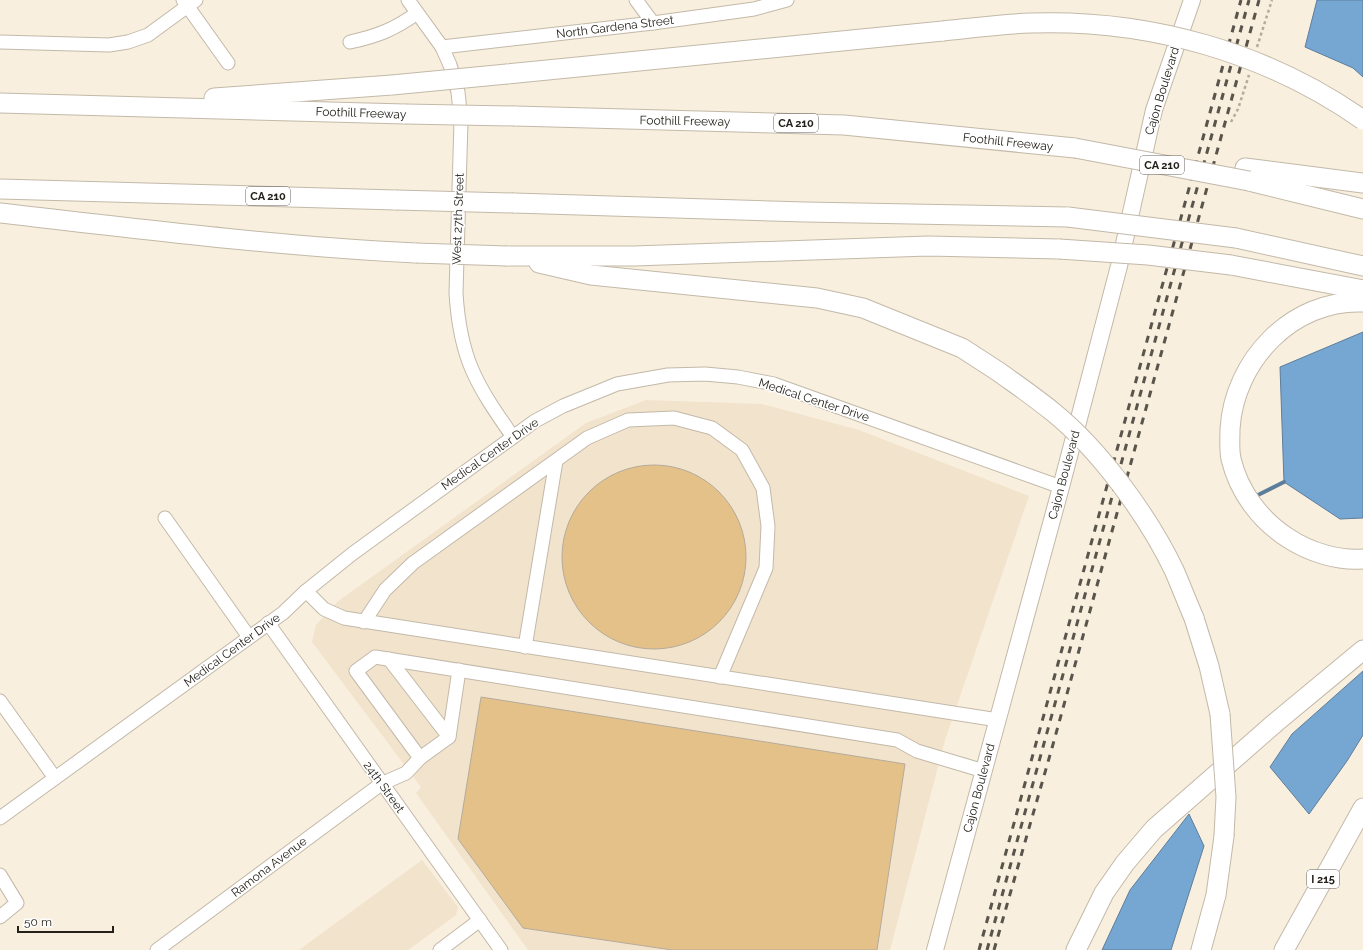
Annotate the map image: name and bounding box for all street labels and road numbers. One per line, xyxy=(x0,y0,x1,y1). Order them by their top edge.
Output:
street label: North Gardena Street xyxy=(556,13,674,41)
street label: Cajon Boulevard xyxy=(1142,45,1182,137)
street label: Foothill Freeway xyxy=(315,104,407,122)
street label: Foothill Freeway xyxy=(640,113,731,129)
road number: CA 210 xyxy=(774,114,818,132)
street label: Foothill Freeway xyxy=(962,130,1054,154)
road number: CA 210 xyxy=(1140,156,1184,174)
street label: West 27th Street xyxy=(449,173,467,265)
road number: CA 210 xyxy=(246,187,290,205)
street label: Medical Center Drive xyxy=(757,376,871,424)
street label: Medical Center Drive xyxy=(439,415,541,493)
street label: Cajon Boulevard xyxy=(1045,429,1083,521)
street label: Medical Center Drive xyxy=(181,610,283,690)
street label: Cajon Boulevard xyxy=(960,742,998,834)
street label: 24th Street xyxy=(361,759,407,815)
street label: Ramona Avenue xyxy=(229,834,309,900)
road number: I 215 xyxy=(1307,870,1339,888)

